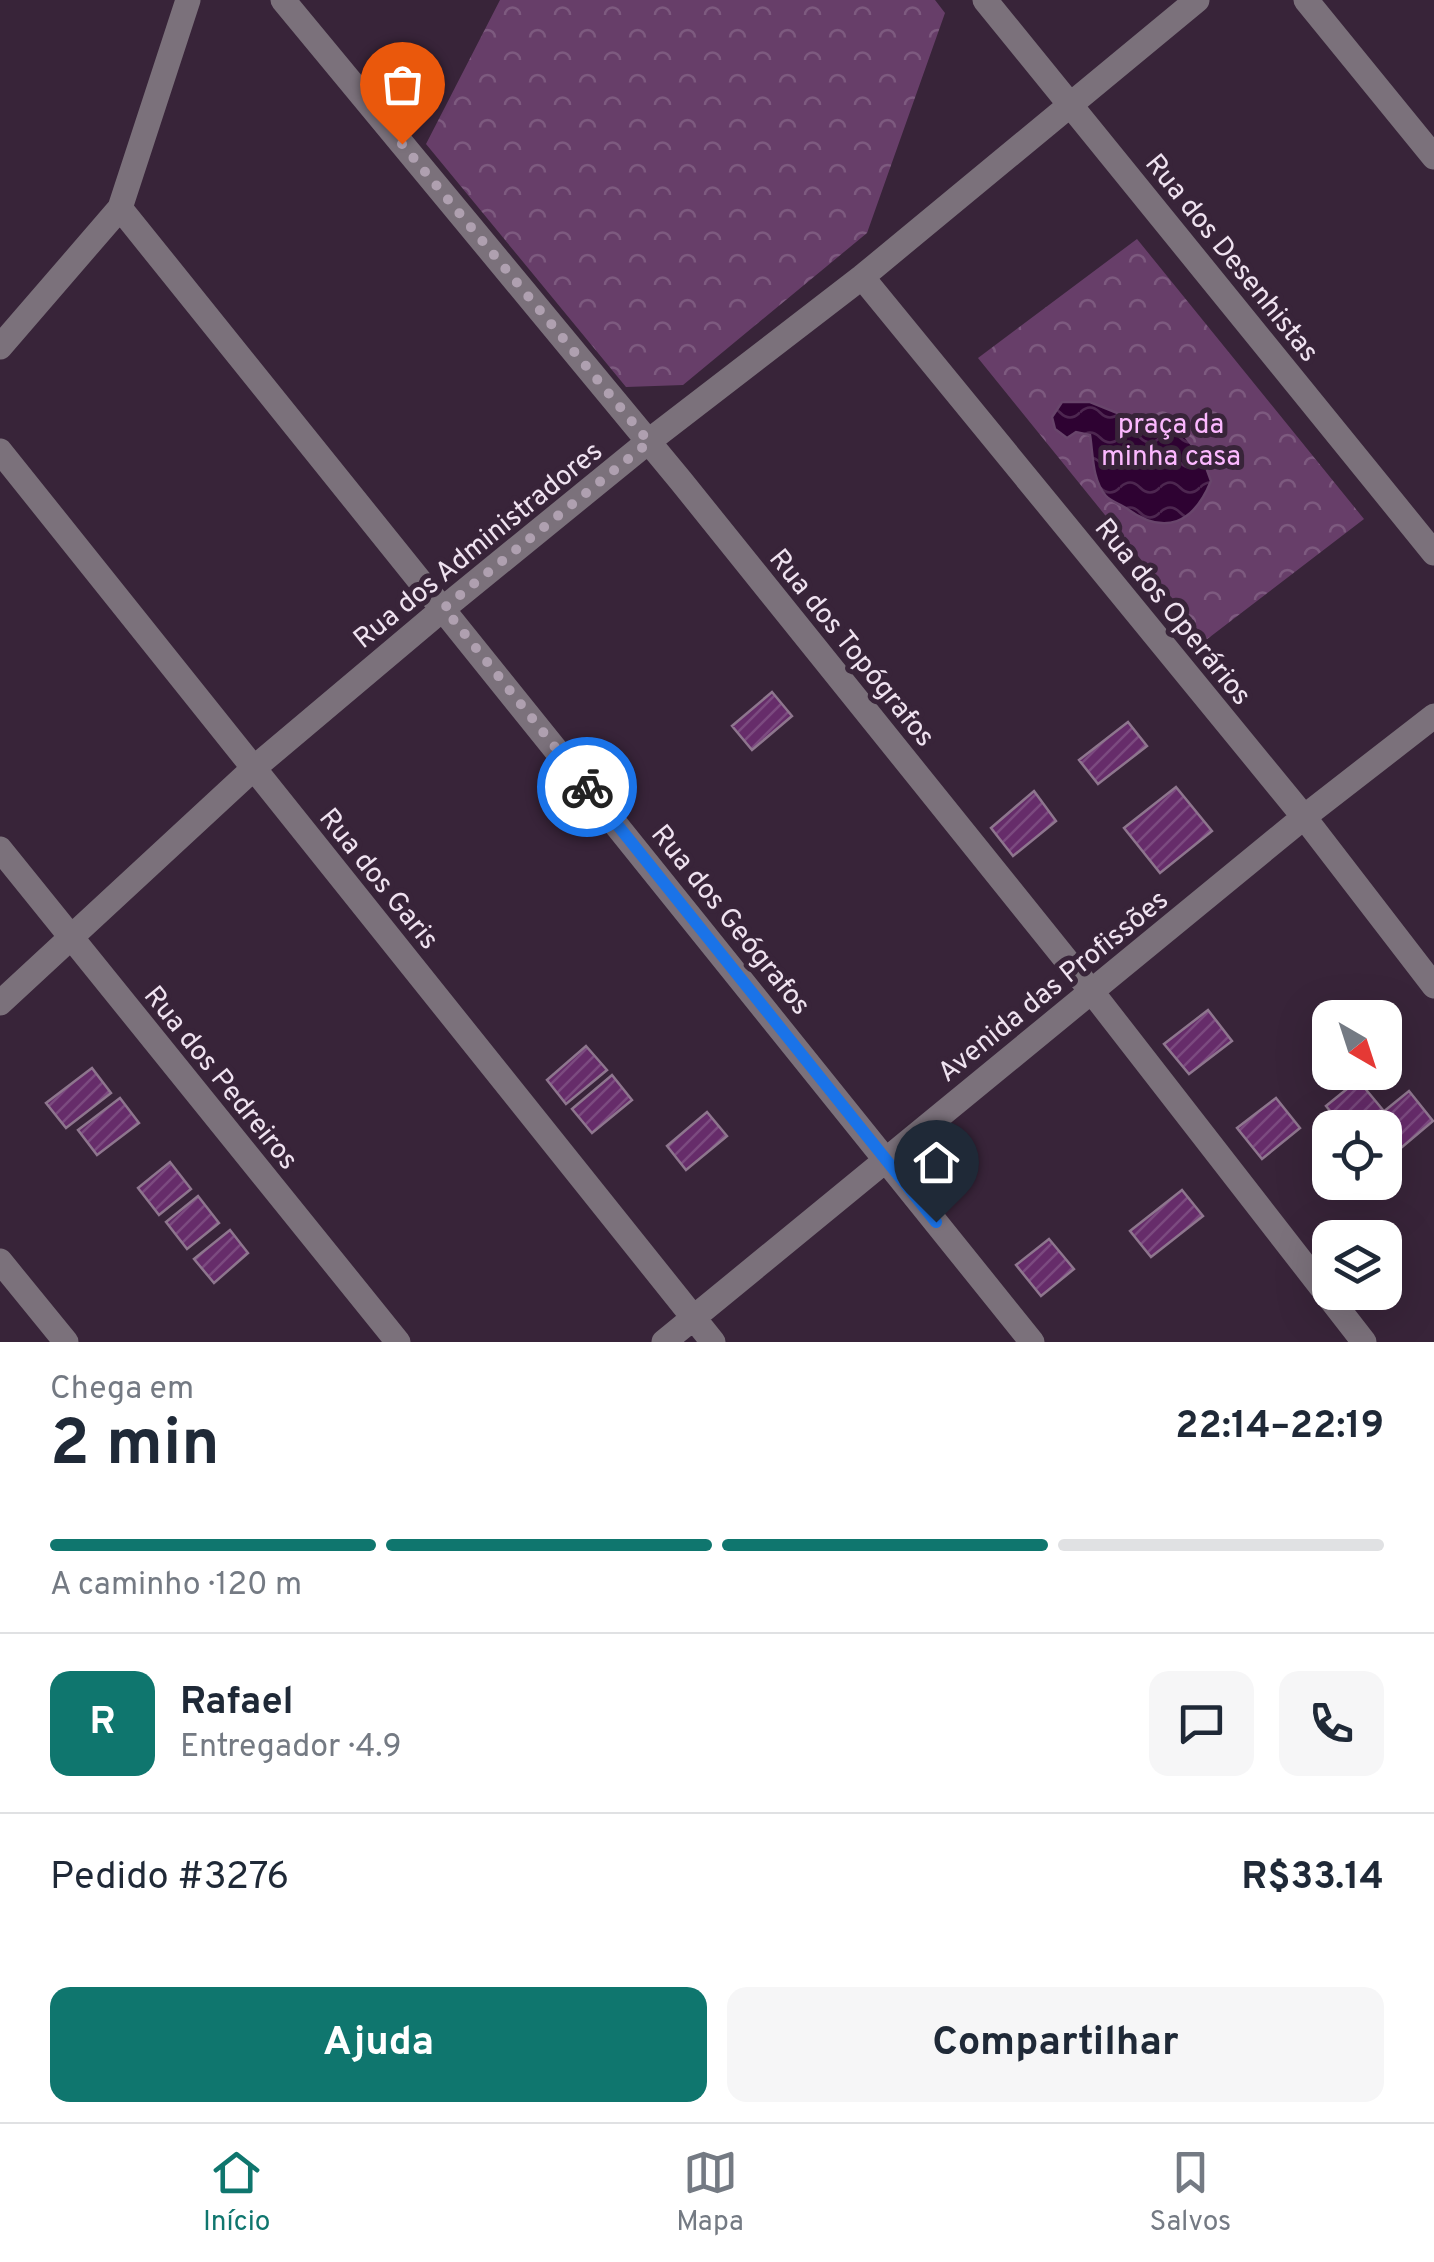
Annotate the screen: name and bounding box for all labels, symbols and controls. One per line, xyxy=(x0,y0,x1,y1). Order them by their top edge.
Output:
pin xyxy=(360,42,445,145)
icon: bag xyxy=(375,57,430,112)
street label: Rua dos Desenhistas xyxy=(1136,147,1326,370)
park label: praça da minha casa xyxy=(1101,408,1241,476)
street label: Rua dos Administradores xyxy=(347,435,611,658)
street label: Rua dos Operários xyxy=(1085,512,1258,714)
street label: Rua dos Topógrafos xyxy=(760,543,942,755)
courier xyxy=(537,737,637,837)
icon: bike xyxy=(560,760,615,815)
street label: Rua dos Garis xyxy=(310,802,446,958)
street label: Rua dos Geógrafos xyxy=(642,818,818,1023)
street label: Avenida das Profissões xyxy=(931,883,1177,1092)
street label: Rua dos Pedreiros xyxy=(134,980,305,1178)
north arrow xyxy=(1312,1000,1402,1090)
map controls xyxy=(1312,1000,1402,1310)
button: locate xyxy=(1312,1110,1402,1200)
pin xyxy=(894,1120,979,1223)
icon: home xyxy=(909,1135,964,1190)
button: layers xyxy=(1312,1220,1402,1310)
text: Chega em xyxy=(50,1370,194,1410)
text: 22:14–22:19 xyxy=(1175,1403,1384,1452)
text: 2 min xyxy=(50,1406,220,1488)
text: A caminho · 120 m xyxy=(50,1566,302,1606)
button: chat xyxy=(1149,1671,1254,1776)
button: phone xyxy=(1279,1671,1384,1776)
text: Rafael xyxy=(180,1679,294,1728)
text: R xyxy=(89,1699,116,1748)
text: Entregador · 4.9 xyxy=(180,1728,402,1768)
text: Pedido #3276 xyxy=(50,1854,289,1903)
text: R$33.14 xyxy=(1241,1854,1384,1903)
button: Ajuda xyxy=(50,1987,707,2102)
button: Compartilhar xyxy=(727,1987,1384,2102)
tab: Início xyxy=(203,2145,270,2241)
tab: Mapa xyxy=(676,2145,744,2241)
tab: Salvos xyxy=(1150,2145,1231,2241)

